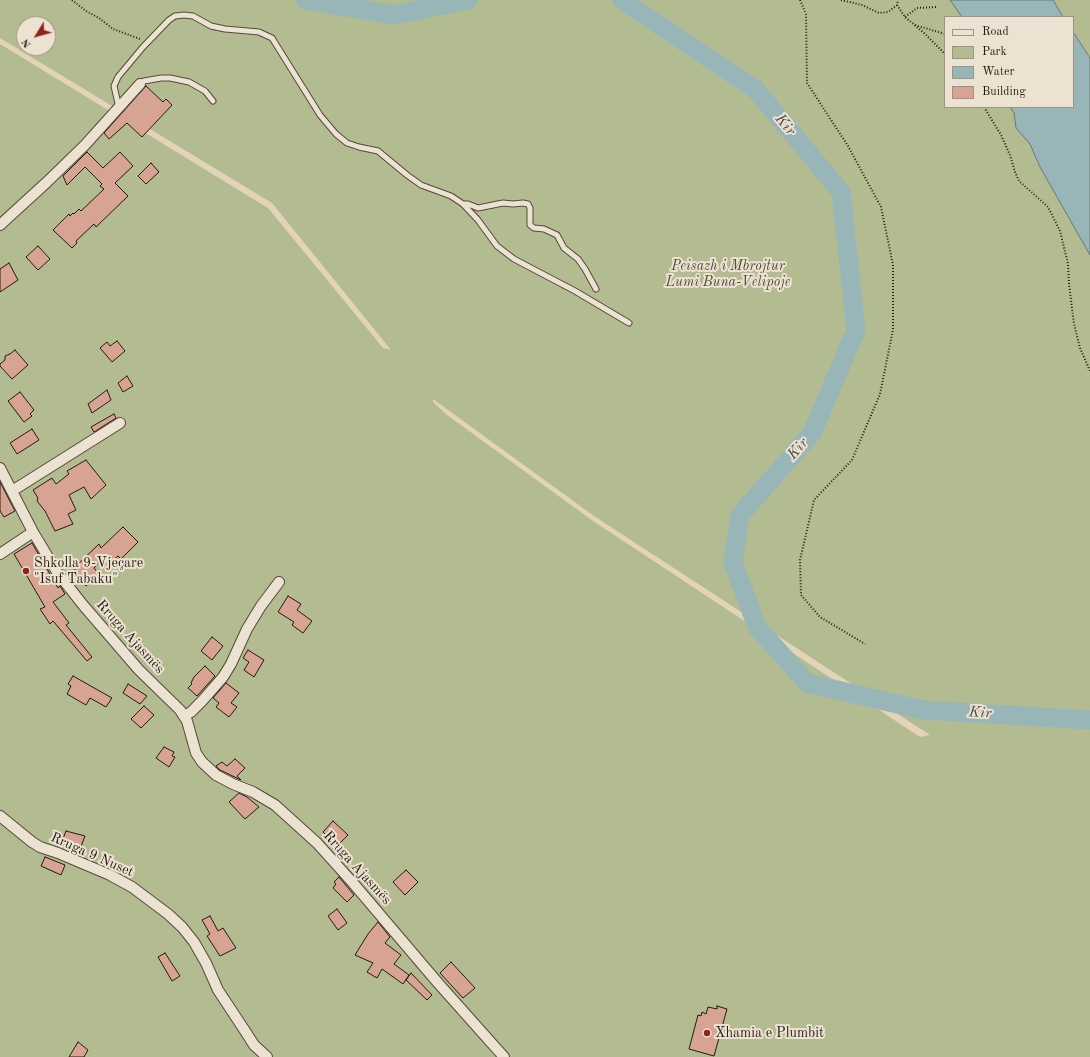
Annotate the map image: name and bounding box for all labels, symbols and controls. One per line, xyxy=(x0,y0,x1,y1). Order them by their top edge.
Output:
north arrow xyxy=(16,16,56,56)
legend xyxy=(944,16,1074,108)
text: Road xyxy=(982,26,1009,38)
text: N xyxy=(20,36,34,50)
text: Park xyxy=(982,46,1007,58)
text: Water xyxy=(982,66,1014,78)
text: Building xyxy=(982,86,1026,98)
water label: Kir xyxy=(771,110,799,140)
park label: Peisazh i Mbrojtur Lumi Buna-Velipoje xyxy=(665,258,791,290)
water label: Kir xyxy=(784,434,812,464)
place label: Shkolla 9-Vjeçare "Isuf Tabaku" xyxy=(34,555,143,588)
marker: Shkolla 9-Vjeçare "Isuf Tabaku" xyxy=(21,566,31,576)
street label: Rruga Ajasmës xyxy=(92,597,168,677)
water label: Kir xyxy=(968,703,992,723)
street label: Rruga Ajasmës xyxy=(319,828,395,908)
street label: Rruga 9 Nuset xyxy=(48,829,136,881)
place label: Xhamia e Plumbit xyxy=(715,1025,824,1041)
marker: Xhamia e Plumbit xyxy=(702,1028,712,1038)

